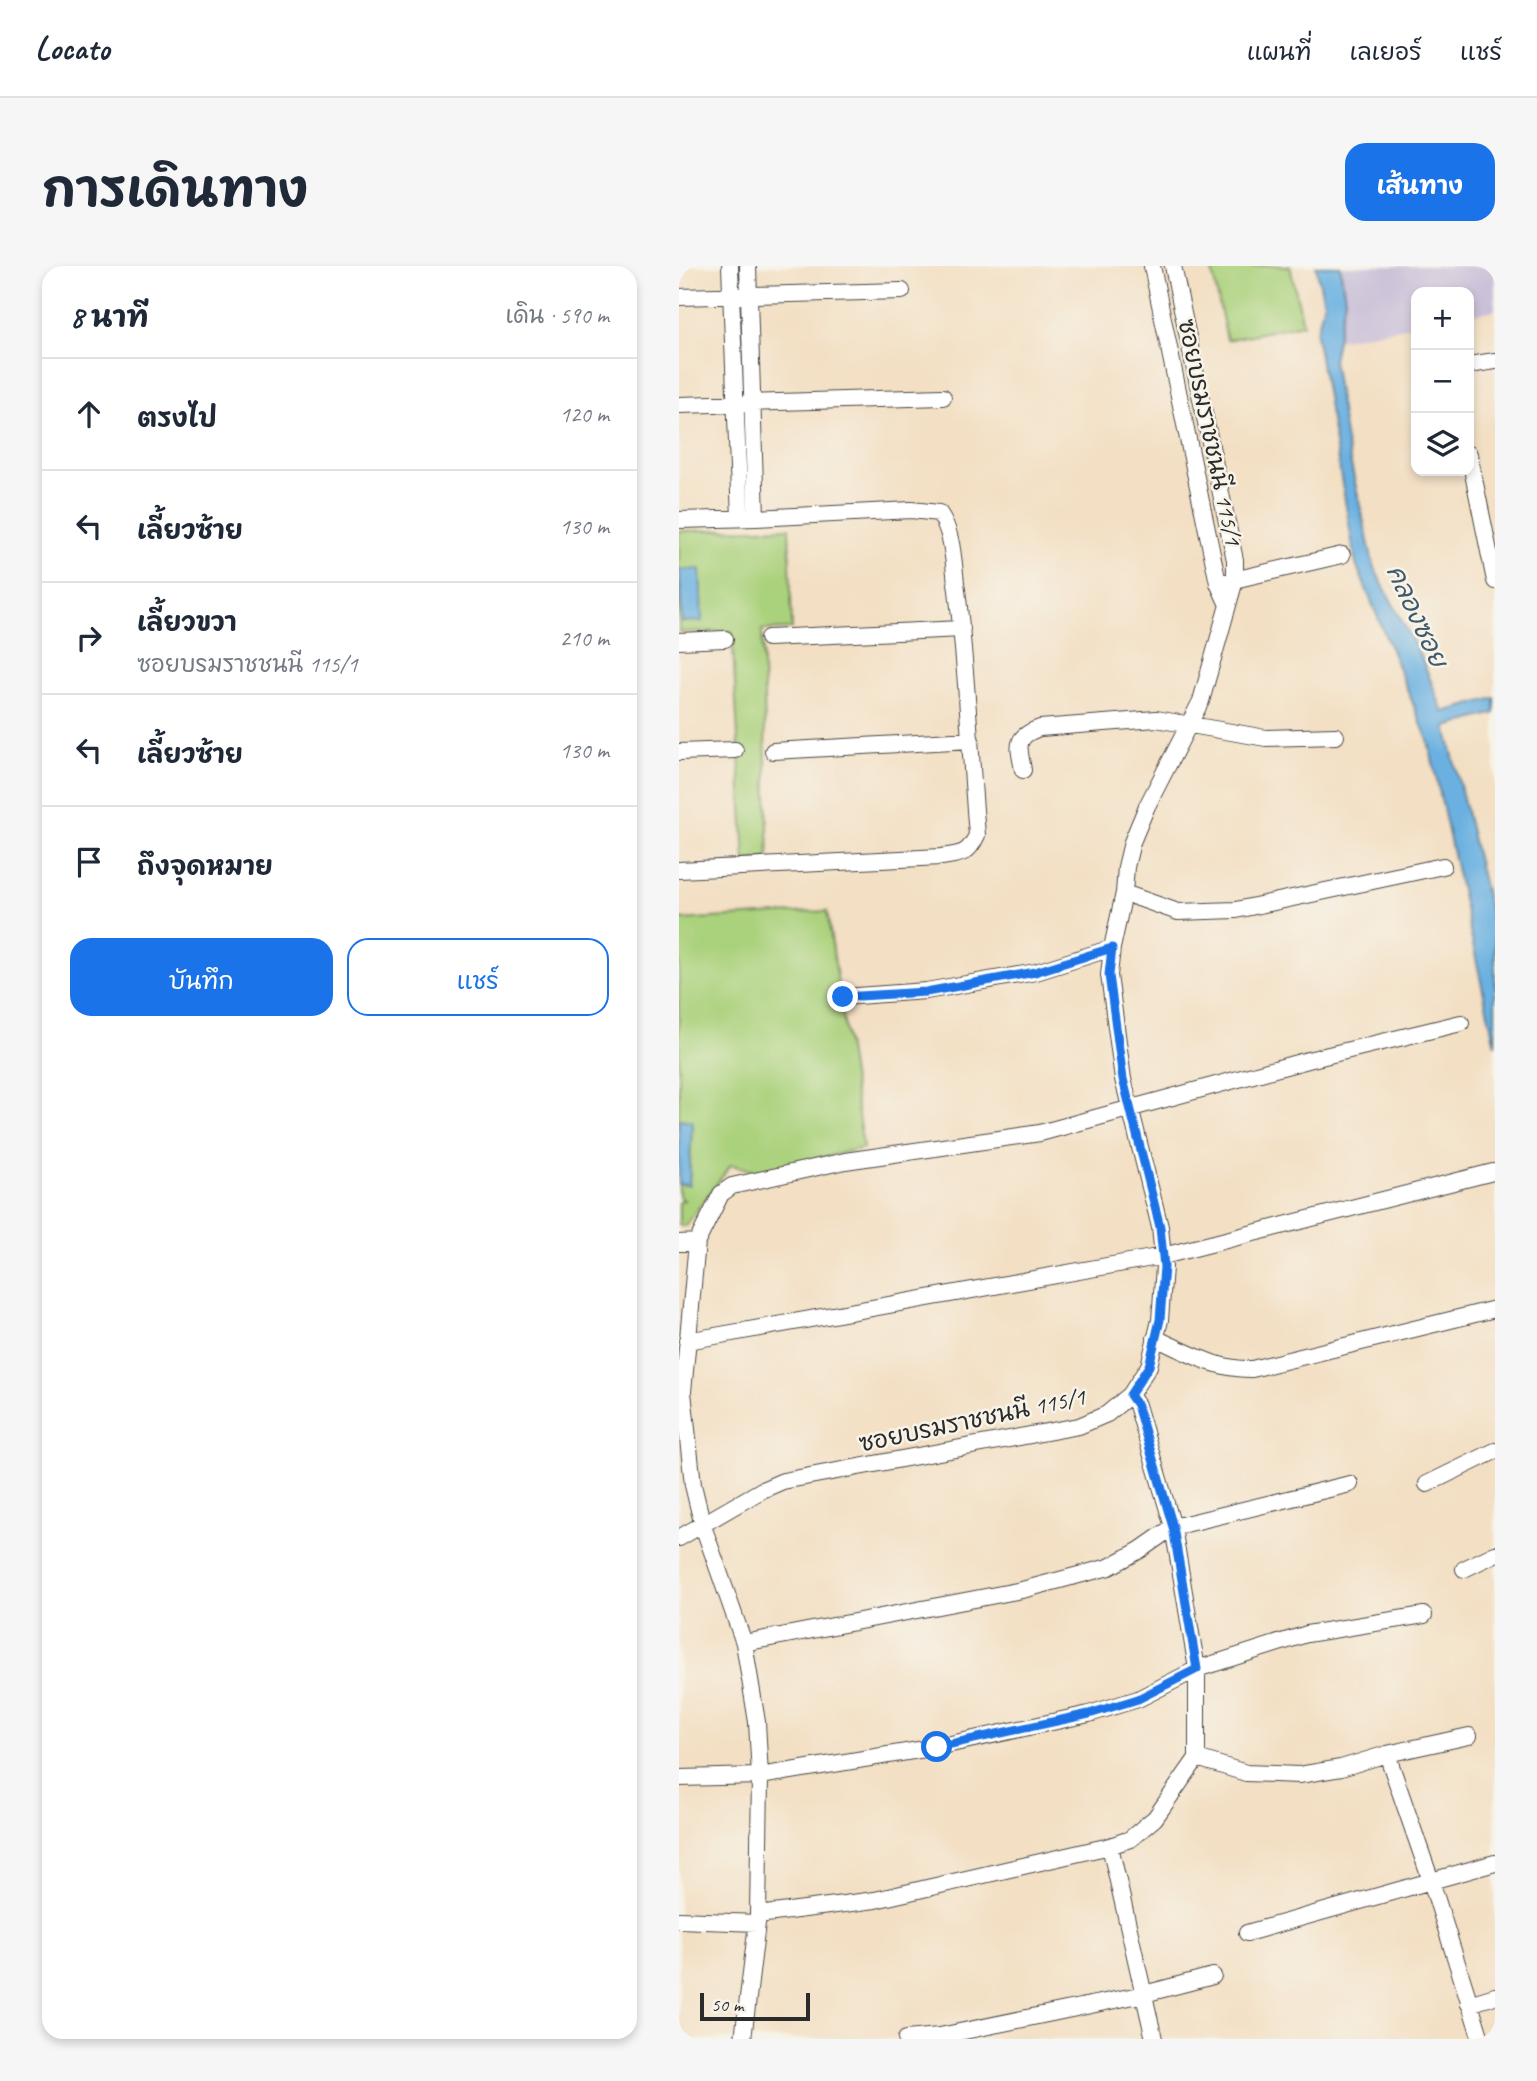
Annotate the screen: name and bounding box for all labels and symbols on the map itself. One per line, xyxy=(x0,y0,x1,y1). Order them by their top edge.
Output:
street label: ซอยบรมราชชนนี 115/1 xyxy=(1171,316,1249,549)
water label: คลองซอย xyxy=(1379,559,1456,675)
route end xyxy=(827,981,858,1012)
street label: ซอยบรมราชชนนี 115/1 xyxy=(856,1381,1089,1459)
route start xyxy=(921,1731,952,1762)
scale bar xyxy=(700,1990,810,2022)

